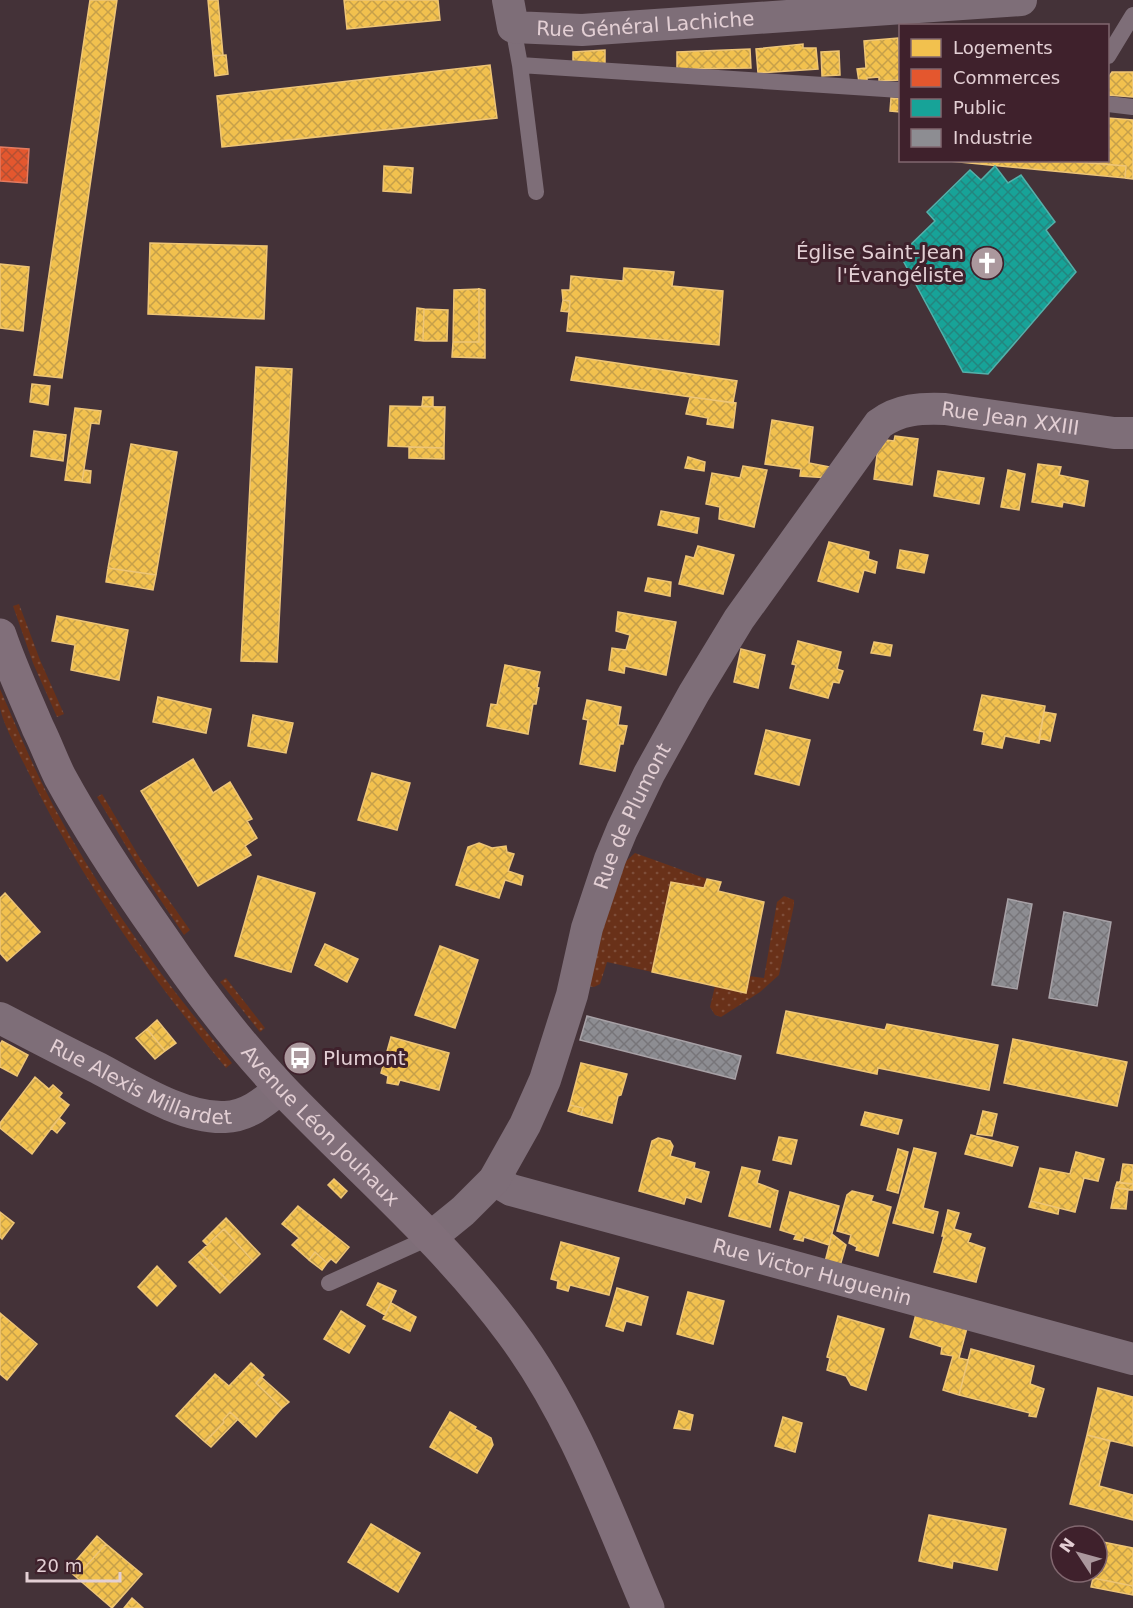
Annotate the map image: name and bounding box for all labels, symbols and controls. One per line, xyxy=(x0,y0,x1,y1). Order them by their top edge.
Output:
street label: Rue Général Lachiche xyxy=(536,6,755,42)
legend xyxy=(899,24,1109,162)
text: Logements xyxy=(953,37,1053,58)
text: Commerces xyxy=(953,67,1060,88)
text: Public xyxy=(953,97,1006,118)
text: Industrie xyxy=(953,127,1032,148)
place label: Église Saint-Jean l'Évangéliste xyxy=(796,240,964,287)
church icon: Église Saint-Jean l'Évangéliste xyxy=(969,245,1005,281)
street label: Rue Jean XXIII xyxy=(940,397,1081,440)
street label: Rue de Plumont xyxy=(589,739,676,892)
street label: Rue Alexis Millardet xyxy=(46,1034,233,1129)
bus stop icon: Plumont xyxy=(282,1040,318,1076)
street label: Avenue Léon Jouhaux xyxy=(236,1041,405,1211)
place label: Plumont xyxy=(323,1046,406,1070)
street label: Rue Victor Huguenin xyxy=(710,1233,915,1310)
north arrow xyxy=(1049,1524,1109,1584)
text: N xyxy=(1056,1534,1079,1556)
scale bar xyxy=(27,1545,120,1583)
text: 20 m xyxy=(36,1555,82,1576)

